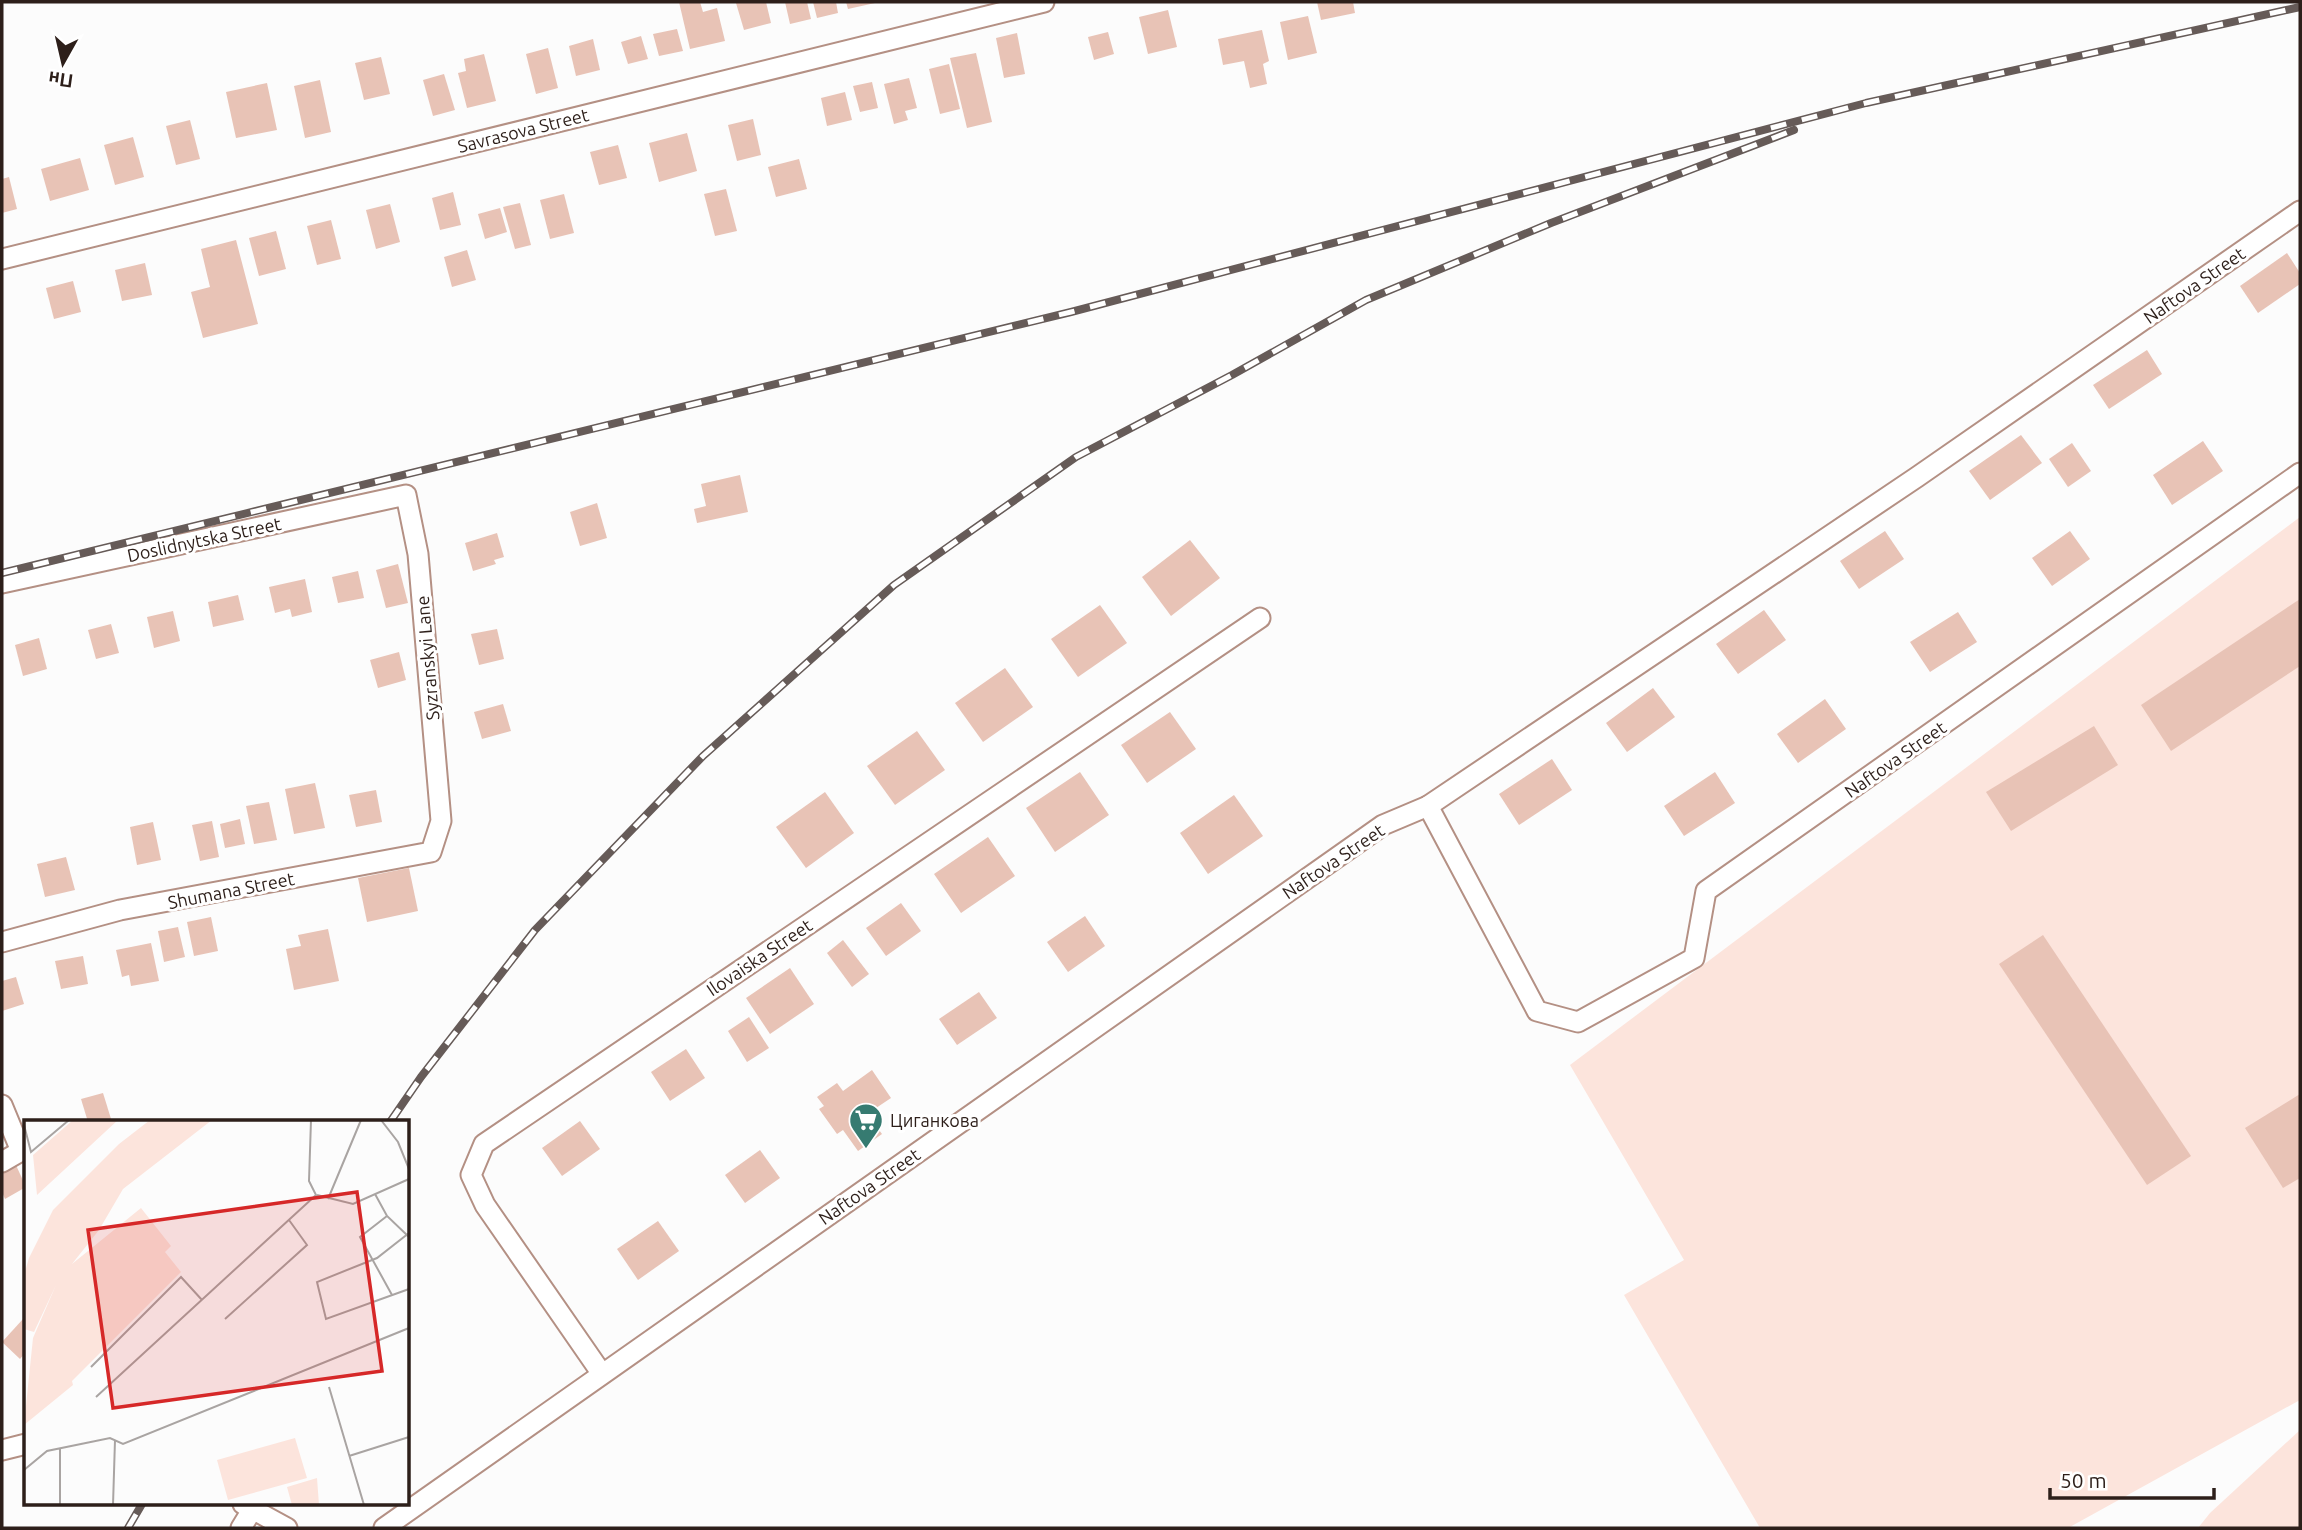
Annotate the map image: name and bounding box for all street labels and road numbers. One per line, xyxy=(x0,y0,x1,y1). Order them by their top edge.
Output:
street label: Savrasova Street xyxy=(455,104,591,156)
street label: Naftova Street xyxy=(2140,243,2248,327)
street label: Doslidnytska Street xyxy=(125,513,283,565)
street label: Syzranskyi Lane xyxy=(412,595,442,721)
street label: Naftova Street xyxy=(1841,717,1949,801)
street label: Naftova Street xyxy=(1278,819,1388,903)
street label: Shumana Street xyxy=(166,868,296,912)
street label: Ilovaiska Street xyxy=(703,914,815,1000)
street label: Naftova Street xyxy=(815,1144,923,1228)

